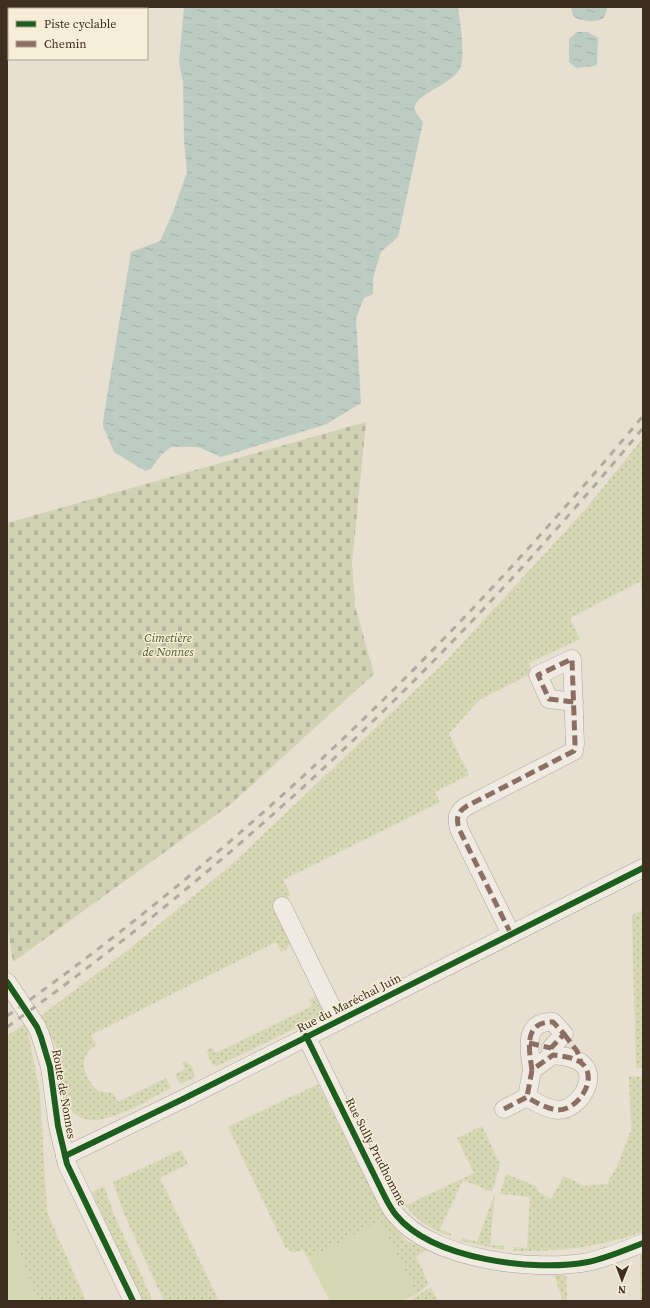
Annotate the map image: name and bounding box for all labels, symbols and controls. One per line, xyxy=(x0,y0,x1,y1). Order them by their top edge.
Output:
legend xyxy=(8,8,148,60)
text: Piste cyclable xyxy=(44,16,116,32)
text: Chemin xyxy=(44,36,87,52)
park label: Cimetière de Nonnes xyxy=(142,630,194,660)
street label: Rue du Maréchal Juin xyxy=(294,970,404,1036)
street label: Route de Nonnes xyxy=(48,1048,80,1140)
street label: Rue Sully Prudhomme xyxy=(342,1095,410,1209)
north arrow xyxy=(602,1260,642,1300)
text: N xyxy=(618,1282,626,1297)

